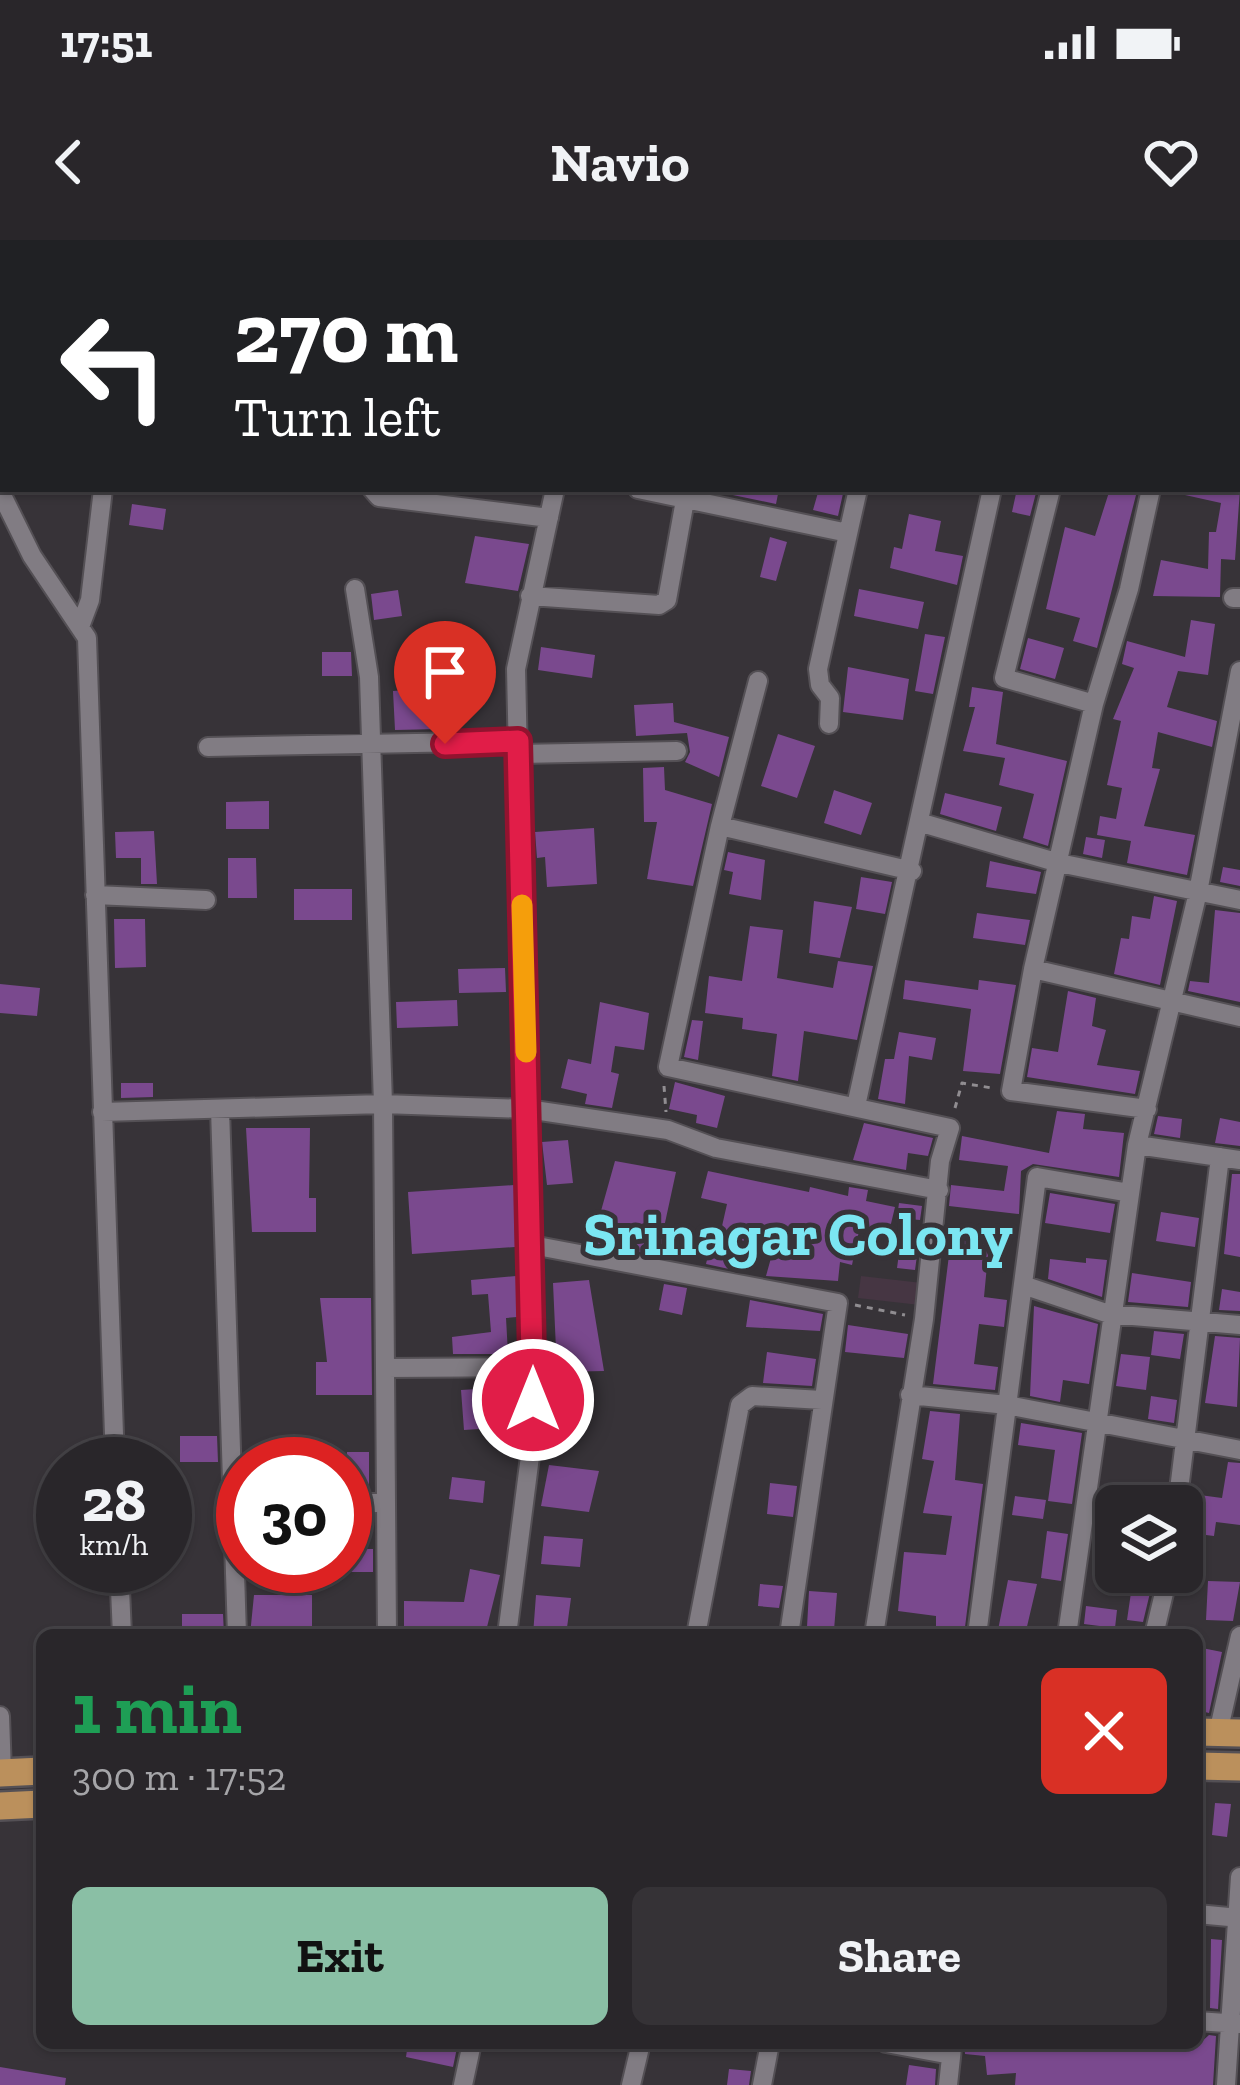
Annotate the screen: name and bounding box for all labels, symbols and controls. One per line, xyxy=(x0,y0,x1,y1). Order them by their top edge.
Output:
text: 17:51 xyxy=(60,15,152,69)
icon: back xyxy=(36,129,102,195)
icon: heart xyxy=(1138,129,1204,195)
text: Navio xyxy=(551,130,689,195)
text: 270 m xyxy=(234,283,458,384)
icon: left xyxy=(36,288,192,444)
text: Turn left xyxy=(234,385,441,450)
pin xyxy=(394,621,496,744)
icon: arrive xyxy=(412,639,478,705)
district label: Srinagar Colony xyxy=(583,1198,1013,1270)
position arrow xyxy=(470,1337,596,1463)
speed limit sign: 30 xyxy=(216,1437,372,1593)
text: 28 xyxy=(82,1464,146,1536)
map controls xyxy=(1095,1485,1203,1593)
button: layers xyxy=(1095,1485,1203,1593)
text: km/h xyxy=(80,1527,148,1563)
text: 1 min xyxy=(72,1665,242,1751)
button: close xyxy=(1041,1668,1167,1794)
text: 300 m · 17:52 xyxy=(72,1753,286,1800)
button: Exit xyxy=(72,1887,608,2025)
button: Share xyxy=(632,1887,1167,2025)

